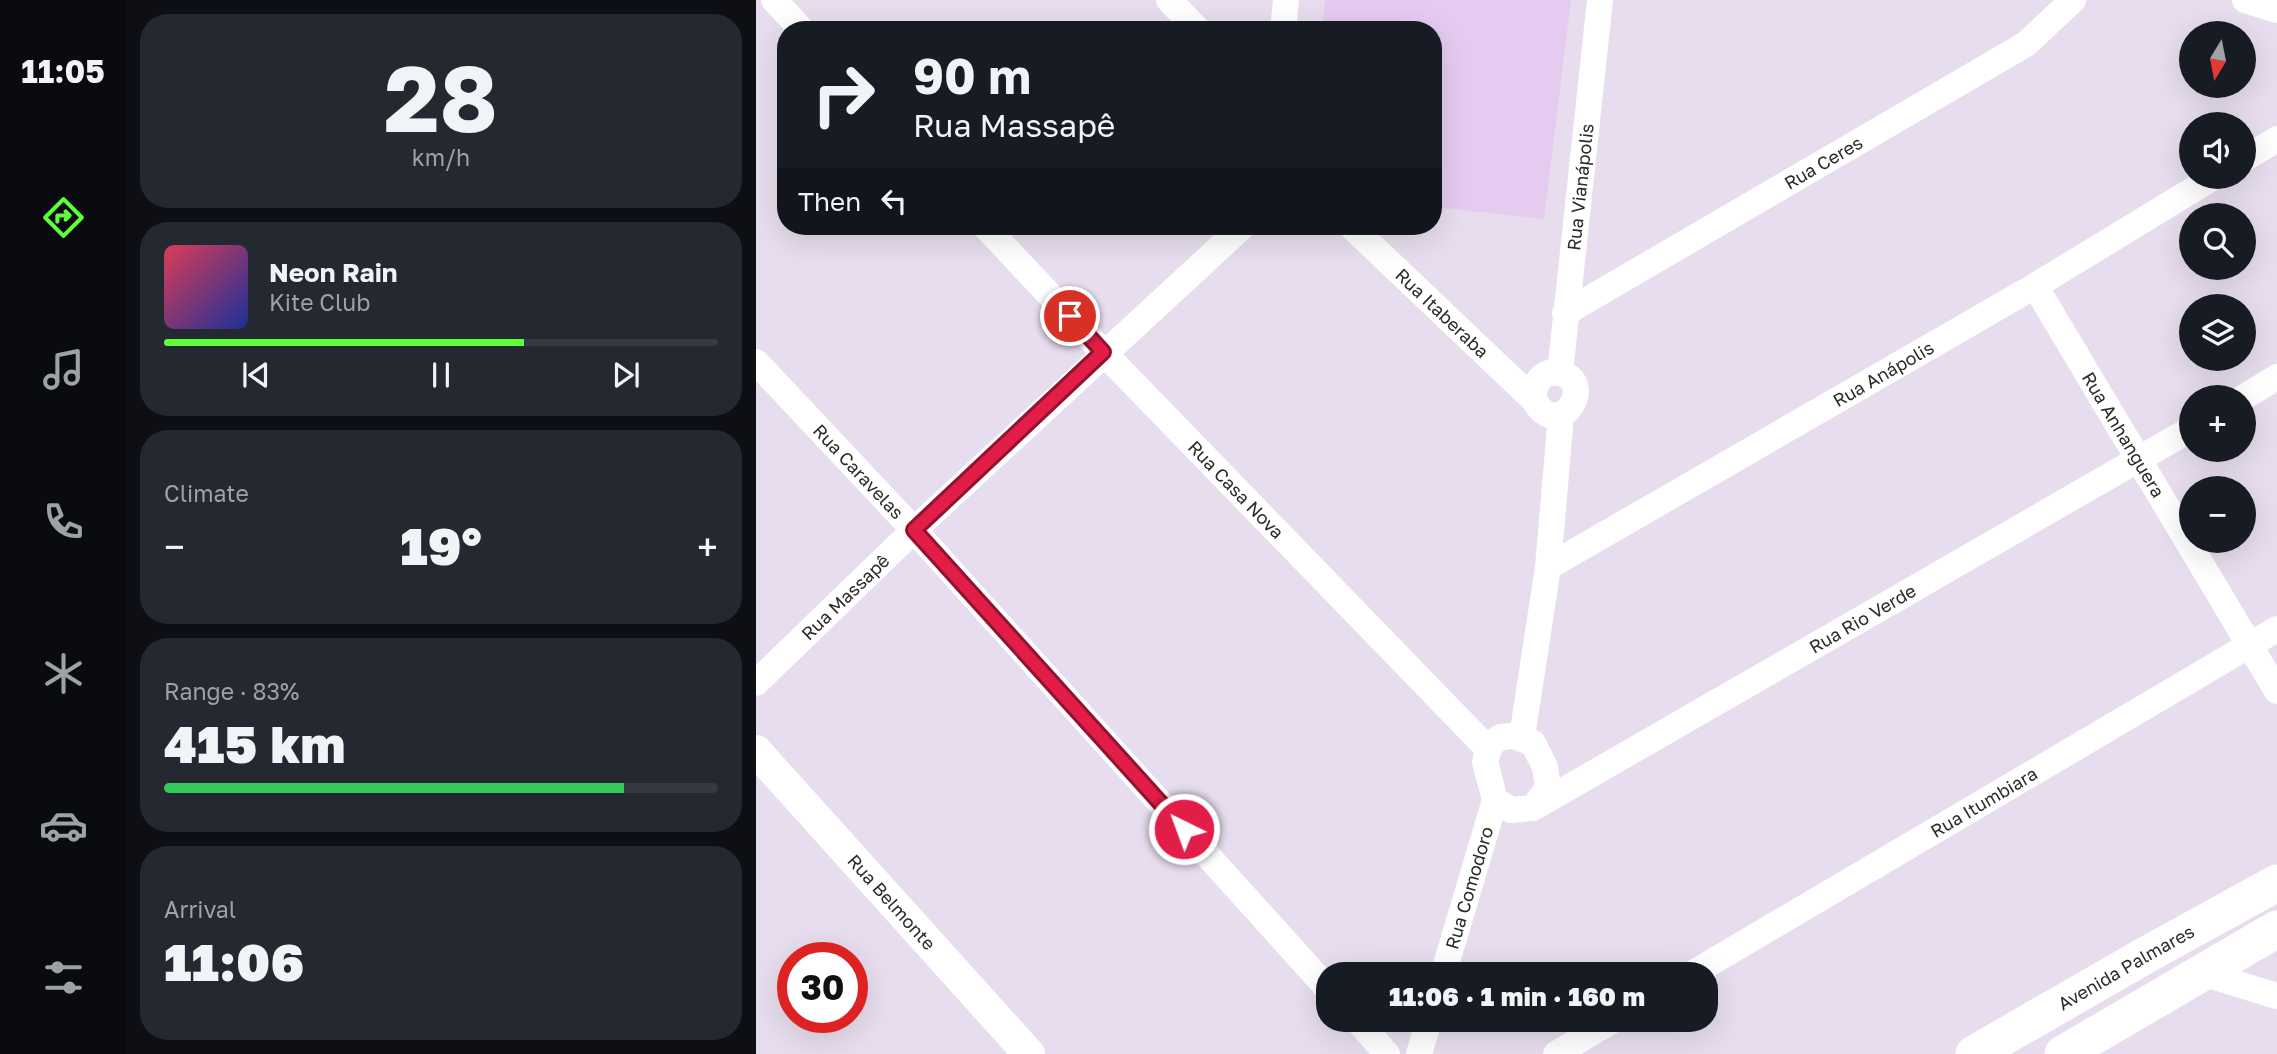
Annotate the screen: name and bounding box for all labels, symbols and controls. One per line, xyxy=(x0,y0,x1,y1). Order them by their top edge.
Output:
north arrow xyxy=(2179,21,2256,98)
map controls xyxy=(2179,21,2256,553)
text: 28 xyxy=(384,43,498,152)
text: 90 m xyxy=(913,46,1031,105)
icon: right xyxy=(798,49,889,140)
text: 11:05 xyxy=(21,52,105,90)
text: Rua Massapê xyxy=(913,106,1115,144)
button: sound xyxy=(2179,112,2256,189)
street label: Rua Vianápolis xyxy=(1562,122,1598,252)
street label: Rua Ceres xyxy=(1780,131,1866,194)
text: km/h xyxy=(412,143,470,171)
icon: left xyxy=(875,182,913,220)
text: Then xyxy=(798,186,861,217)
icon: directions xyxy=(39,193,88,242)
button: search xyxy=(2179,203,2256,280)
text: Neon Rain xyxy=(269,257,398,288)
street label: Rua Itaberaba xyxy=(1391,263,1493,362)
pin xyxy=(1040,286,1100,346)
text: Kite Club xyxy=(269,288,370,316)
button: layers xyxy=(2179,294,2256,371)
icon: arrive xyxy=(1051,297,1089,335)
street label: Rua Anápolis xyxy=(1829,336,1938,411)
icon: music xyxy=(39,345,88,394)
icon: previous xyxy=(237,356,275,394)
icon: pause xyxy=(422,356,460,394)
icon: next xyxy=(607,356,645,394)
street label: Rua Anhanguera xyxy=(2078,368,2170,501)
button: + xyxy=(2179,385,2256,462)
street label: Rua Caravelas xyxy=(809,419,909,523)
street label: Rua Casa Nova xyxy=(1184,436,1289,543)
button: − xyxy=(2179,476,2256,553)
text: Climate xyxy=(164,479,249,507)
icon: phone xyxy=(39,497,88,546)
text: 19° xyxy=(400,514,482,576)
text: − xyxy=(164,524,185,569)
text: + xyxy=(697,524,718,569)
street label: Rua Massapê xyxy=(797,549,894,644)
street label: Rua Rio Verde xyxy=(1805,579,1920,658)
icon: climate xyxy=(39,649,88,698)
text: Range · 83% xyxy=(164,677,299,705)
text: 415 km xyxy=(164,712,346,774)
street label: Rua Itumbiara xyxy=(1926,762,2041,842)
position arrow xyxy=(1147,792,1221,866)
icon: car xyxy=(39,801,88,850)
street label: Rua Comodoro xyxy=(1440,824,1498,952)
street label: Rua Belmonte xyxy=(843,849,941,954)
text: Arrival xyxy=(164,895,236,923)
street label: Avenida Palmares xyxy=(2054,920,2198,1014)
text: 11:06 xyxy=(164,930,304,992)
speed limit sign: 30 xyxy=(777,942,868,1033)
icon: filters xyxy=(39,953,88,1002)
text: 11:06 · 1 min · 160 m xyxy=(1389,981,1645,1012)

